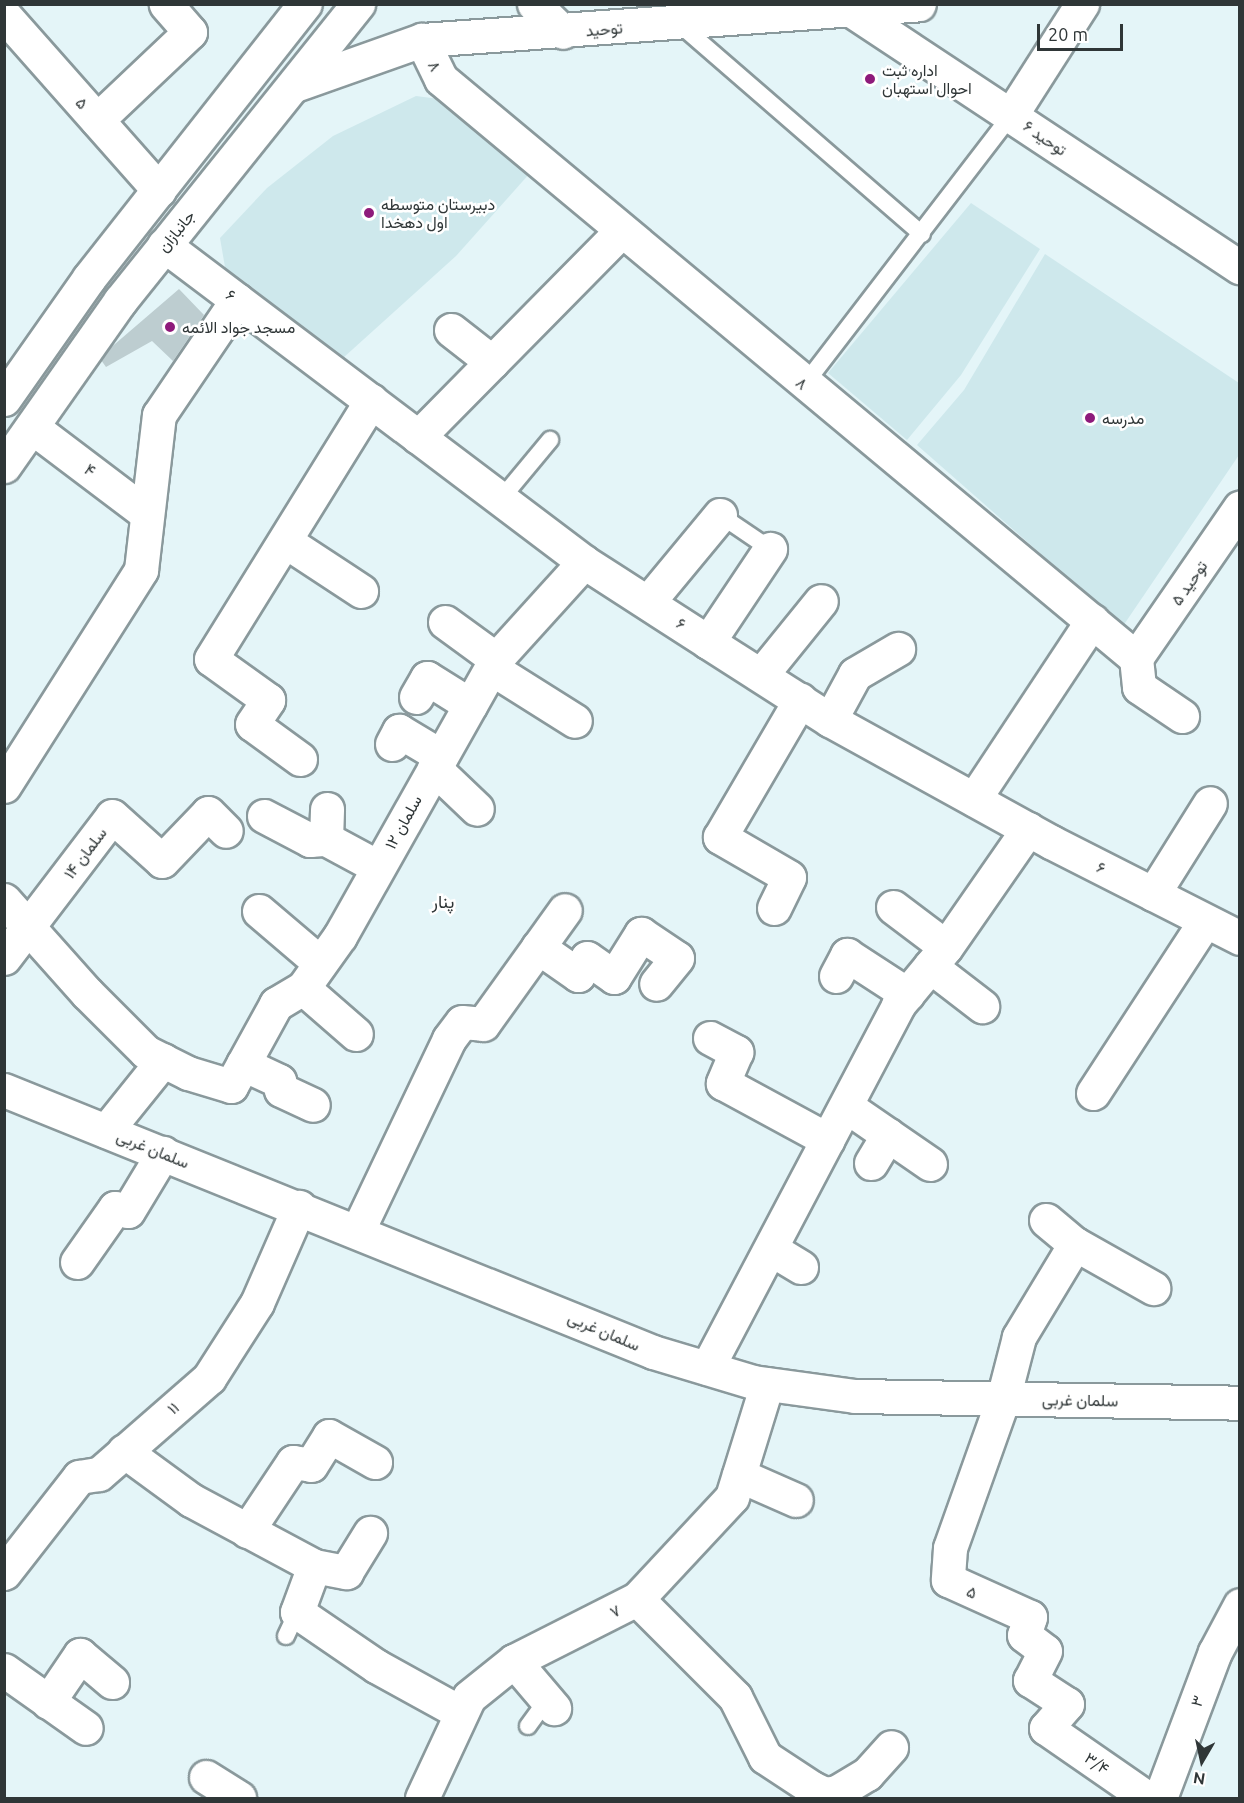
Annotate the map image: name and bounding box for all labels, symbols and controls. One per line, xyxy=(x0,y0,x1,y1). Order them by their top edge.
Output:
scale bar xyxy=(1040,12,1126,50)
street label: توحید xyxy=(585,18,623,40)
text: 20 m xyxy=(1048,24,1088,44)
street label: ۸ xyxy=(424,58,446,74)
place label: اداره ثبت احوال استهبان xyxy=(882,60,972,98)
marker: اداره ثبت احوال استهبان xyxy=(863,72,877,86)
street label: ۵ xyxy=(72,93,92,113)
street label: توحید ۶ xyxy=(1020,116,1070,160)
place label: دبیرستان متوسطه اول دهخدا xyxy=(381,194,495,232)
street label: جانبازان xyxy=(153,206,199,256)
marker: دبیرستان متوسطه اول دهخدا xyxy=(362,206,376,220)
street label: ۶ xyxy=(222,285,240,305)
place label: مسجد جواد الائمه xyxy=(182,317,295,337)
marker: مسجد جواد الائمه xyxy=(163,320,177,334)
street label: ۸ xyxy=(792,373,812,393)
place label: مدرسه xyxy=(1102,408,1144,428)
marker: مدرسه xyxy=(1083,411,1097,425)
street label: ۴ xyxy=(81,460,99,480)
street label: توحید ۵ xyxy=(1167,557,1211,609)
street label: ۶ xyxy=(673,614,689,634)
street label: سلمان ۱۲ xyxy=(380,792,426,852)
street label: سلمان ۱۴ xyxy=(59,824,111,882)
street label: ۶ xyxy=(1093,858,1109,878)
district label: پنار xyxy=(432,890,454,912)
street label: سلمان غربی xyxy=(114,1126,192,1172)
street label: سلمان غربی xyxy=(565,1307,643,1355)
street label: سلمان غربی xyxy=(1042,1390,1118,1410)
street label: ۱۱ xyxy=(163,1398,183,1418)
street label: ۵ xyxy=(964,1581,980,1603)
street label: ۷ xyxy=(606,1600,624,1622)
street label: ۳ xyxy=(1186,1693,1208,1709)
north arrow xyxy=(1172,1731,1232,1791)
street label: ۳/۴ xyxy=(1081,1748,1113,1778)
text: N xyxy=(1192,1769,1206,1789)

